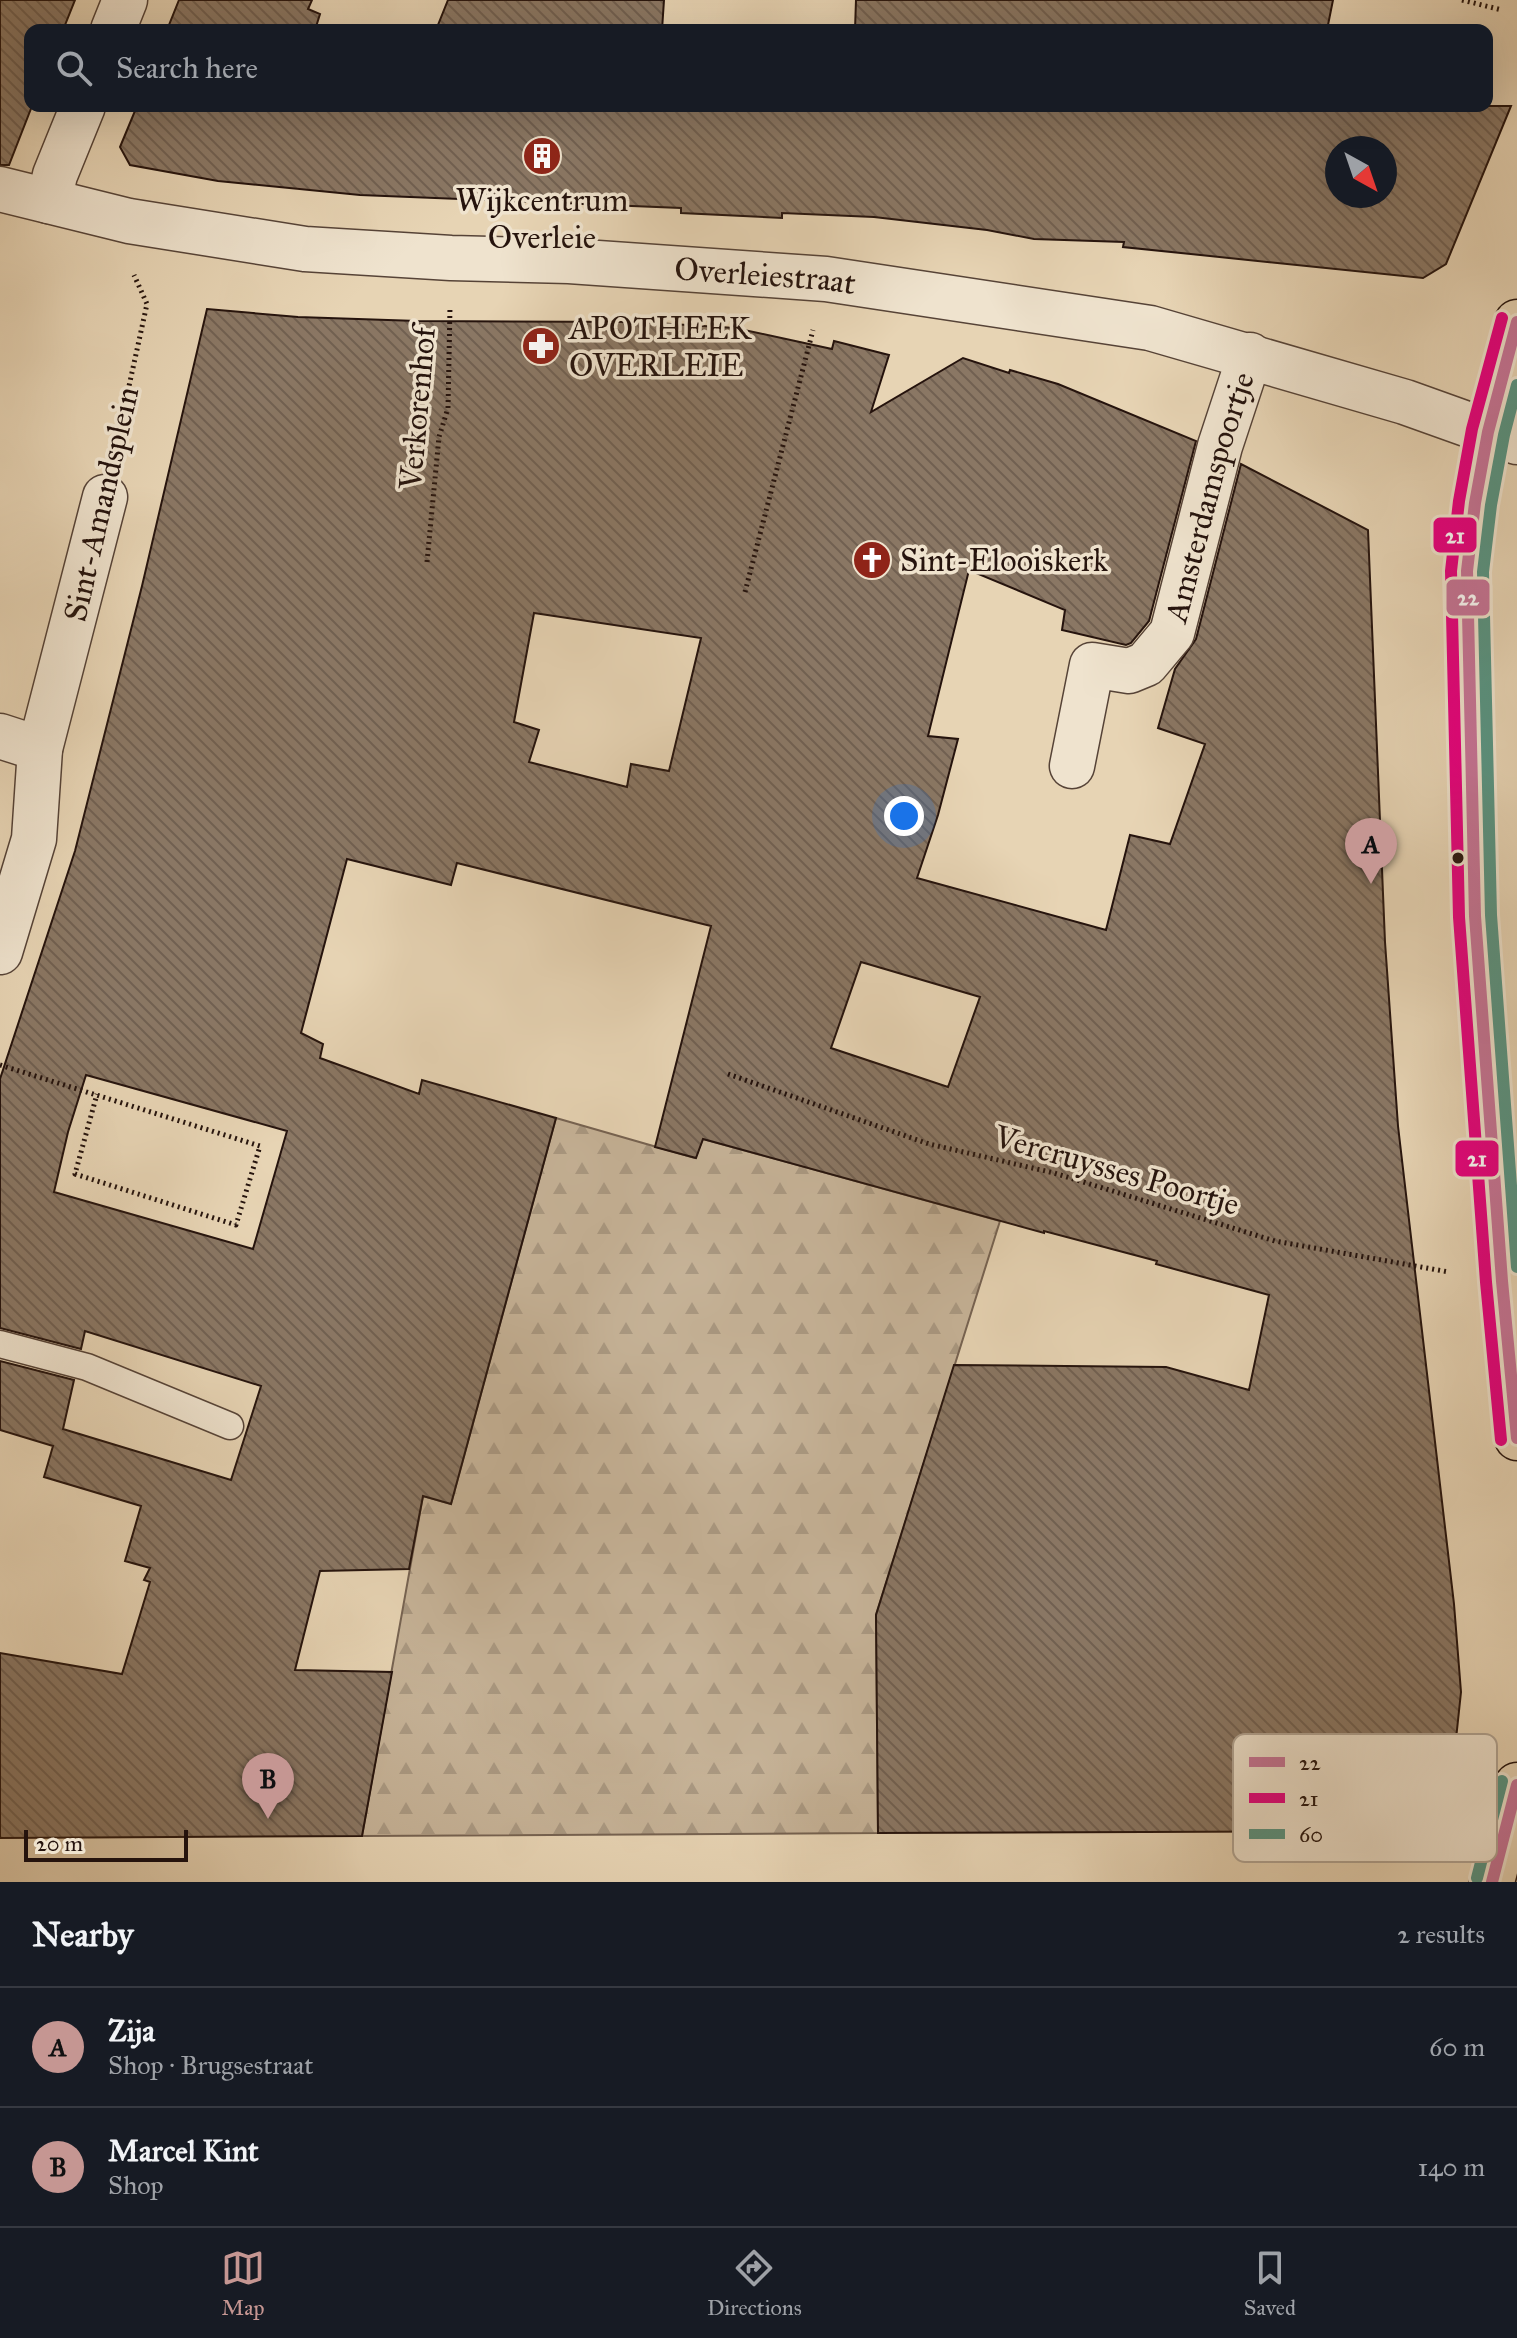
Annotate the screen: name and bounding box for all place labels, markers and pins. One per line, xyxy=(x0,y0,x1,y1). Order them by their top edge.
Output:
building icon: Wijkcentrum Overleie xyxy=(521,135,563,177)
place label: Wijkcentrum Overleie xyxy=(456,181,629,257)
place label: APOTHEEK OVERLEIE xyxy=(567,309,753,385)
pharmacy icon: APOTHEEK OVERLEIE xyxy=(520,325,562,367)
church icon: Sint-Elooiskerk xyxy=(851,539,893,581)
place label: Sint-Elooiskerk xyxy=(900,541,1108,580)
pin: A xyxy=(1345,818,1397,884)
unlabelled marker xyxy=(1450,850,1466,866)
pin: B xyxy=(242,1753,294,1819)

